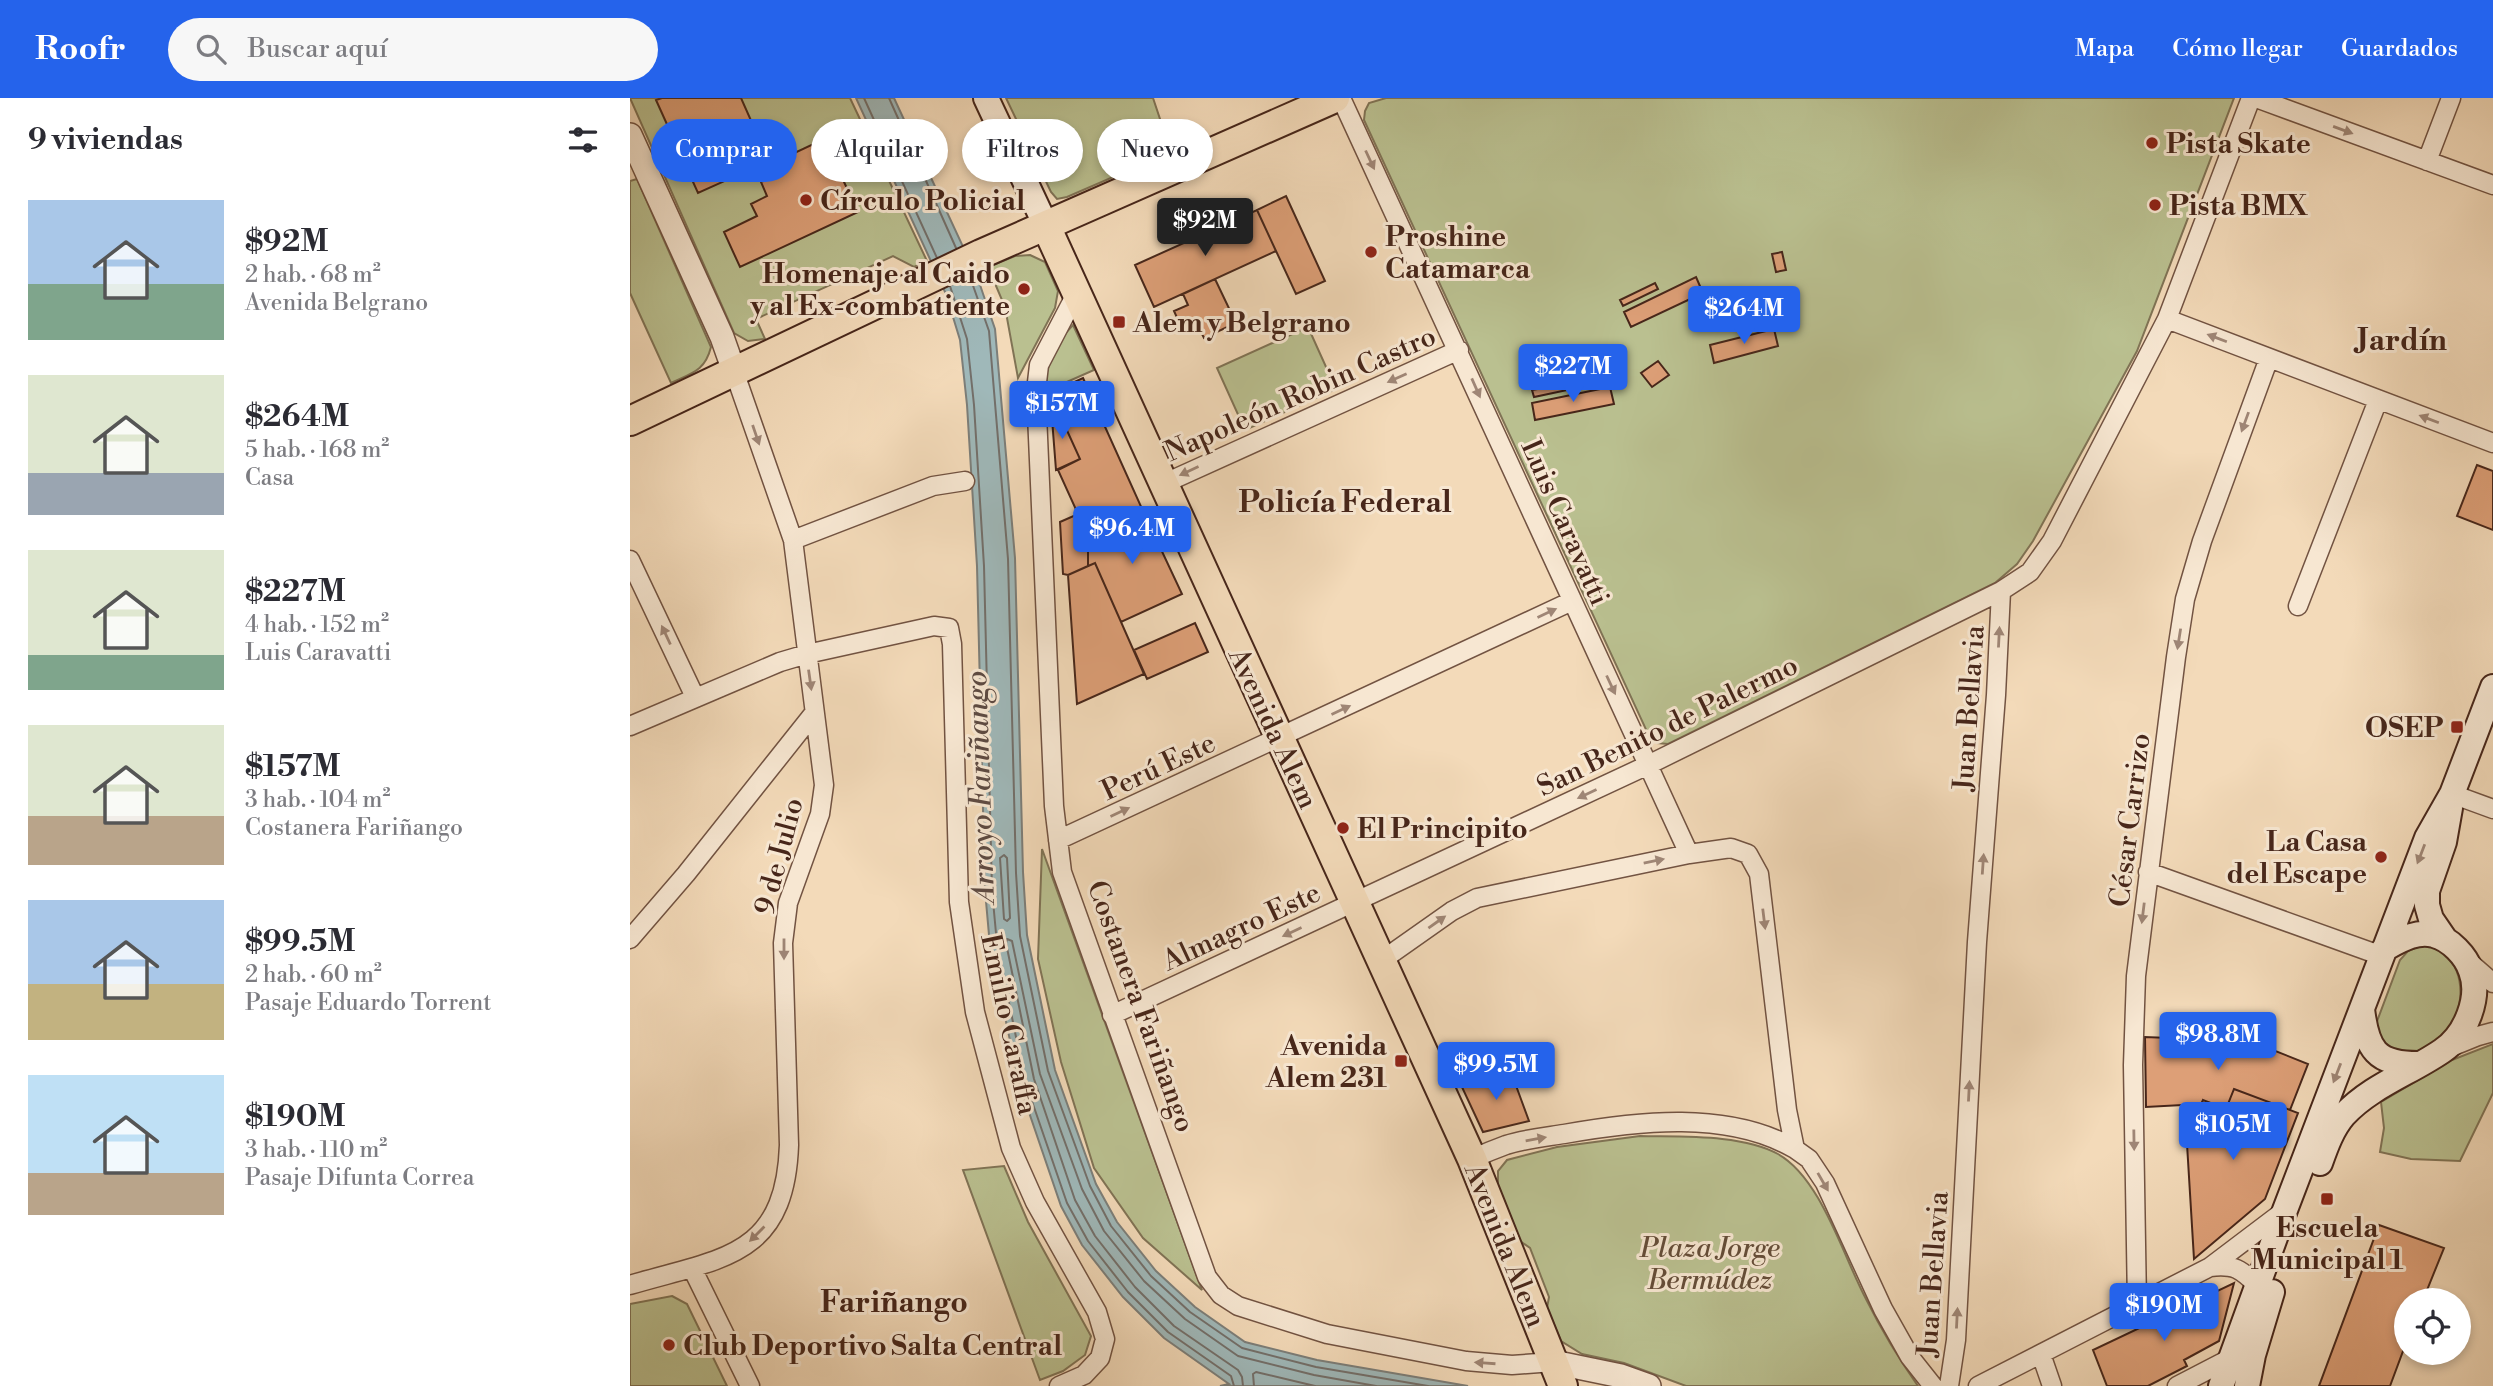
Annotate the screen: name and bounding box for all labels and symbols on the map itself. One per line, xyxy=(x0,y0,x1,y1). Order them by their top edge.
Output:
one-way arrow xyxy=(2332,125,2353,136)
place label: Pista Skate xyxy=(2166,127,2311,162)
marker: Pista Skate xyxy=(2144,135,2160,151)
one-way arrow xyxy=(1364,150,1376,170)
place label: Círculo Policial xyxy=(820,184,1025,219)
place label: Pista BMX xyxy=(2169,189,2308,224)
marker: Círculo Policial xyxy=(798,192,814,208)
marker: Pista BMX xyxy=(2147,197,2163,213)
pin: $92M xyxy=(1164,198,1246,258)
place label: Proshine Catamarca xyxy=(1385,220,1531,287)
marker: Proshine Catamarca xyxy=(1363,244,1379,260)
place label: Homenaje al Caido y al Ex-combatiente xyxy=(750,257,1010,324)
marker: Homenaje al Caido y al Ex-combatiente xyxy=(1016,281,1032,297)
pin: $264M xyxy=(1695,286,1793,346)
place label: Alem y Belgrano xyxy=(1132,306,1351,341)
marker: Alem y Belgrano xyxy=(1111,314,1127,330)
street label: Napoleón Robin Castro xyxy=(1160,319,1442,470)
district label: Jardín xyxy=(2353,322,2447,360)
one-way arrow xyxy=(2206,332,2227,343)
pin: $227M xyxy=(1524,344,1622,404)
one-way arrow xyxy=(1387,372,1407,384)
one-way arrow xyxy=(1471,378,1482,399)
pin: $157M xyxy=(1013,382,1111,441)
one-way arrow xyxy=(2240,411,2251,432)
one-way arrow xyxy=(2419,414,2440,425)
one-way arrow xyxy=(751,425,762,446)
street label: Luis Caravatti xyxy=(1512,434,1617,611)
one-way arrow xyxy=(1179,465,1199,477)
district label: Policía Federal xyxy=(1238,484,1452,522)
pin: $96.4M xyxy=(1075,506,1189,566)
one-way arrow xyxy=(1537,607,1557,619)
street label: Juan Bellavia xyxy=(1946,623,1993,793)
one-way arrow xyxy=(660,625,671,646)
one-way arrow xyxy=(1994,626,2005,648)
one-way arrow xyxy=(2173,628,2184,650)
street label: Avenida Alem xyxy=(1220,642,1325,815)
street label: San Benito de Palermo xyxy=(1531,648,1804,805)
one-way arrow xyxy=(805,669,816,691)
water label: Arroyo Fariñango xyxy=(958,670,1004,907)
one-way arrow xyxy=(1605,675,1617,695)
one-way arrow xyxy=(1331,704,1351,716)
place label: OSEP xyxy=(2365,711,2443,746)
marker: OSEP xyxy=(2449,719,2465,735)
street label: Perú Este xyxy=(1096,726,1221,809)
street label: César Carrizo xyxy=(2102,731,2159,909)
one-way arrow xyxy=(1577,788,1597,800)
street label: 9 de Julio xyxy=(747,794,812,919)
one-way arrow xyxy=(1110,806,1131,817)
place label: El Principito xyxy=(1357,812,1528,847)
marker: El Principito xyxy=(1335,820,1351,836)
place label: La Casa del Escape xyxy=(2227,825,2368,892)
one-way arrow xyxy=(2415,844,2426,865)
marker: La Casa del Escape xyxy=(2373,849,2389,865)
one-way arrow xyxy=(1978,853,1989,875)
one-way arrow xyxy=(1643,855,1665,866)
street label: Costanera Fariñango xyxy=(1079,876,1202,1137)
street label: Almagro Este xyxy=(1156,876,1326,980)
one-way arrow xyxy=(2138,902,2149,924)
one-way arrow xyxy=(1759,908,1770,930)
one-way arrow xyxy=(1428,915,1446,929)
one-way arrow xyxy=(1282,927,1303,938)
street label: Emilio Caraffa xyxy=(972,931,1045,1119)
one-way arrow xyxy=(778,939,789,961)
pin: $98.8M xyxy=(2161,1012,2275,1072)
place label: Avenida Alem 231 xyxy=(1265,1029,1388,1096)
pin: $99.5M xyxy=(1439,1042,1553,1102)
marker: Avenida Alem 231 xyxy=(1393,1053,1409,1069)
one-way arrow xyxy=(2332,1062,2343,1083)
one-way arrow xyxy=(1964,1080,1975,1102)
pin: $105M xyxy=(2184,1102,2282,1162)
one-way arrow xyxy=(2128,1129,2140,1151)
one-way arrow xyxy=(1525,1133,1547,1144)
street label: Avenida Alem xyxy=(1456,1158,1553,1333)
one-way arrow xyxy=(1817,1173,1829,1192)
street label: Juan Bellavia xyxy=(1910,1189,1957,1359)
marker: Escuela Municipal 1 xyxy=(2319,1191,2335,1207)
place label: Escuela Municipal 1 xyxy=(2251,1211,2404,1278)
one-way arrow xyxy=(749,1225,766,1241)
park label: Plaza Jorge Bermúdez xyxy=(1639,1231,1780,1298)
district label: Fariñango xyxy=(820,1284,968,1322)
pin: $190M xyxy=(2115,1284,2213,1343)
one-way arrow xyxy=(1952,1307,1963,1329)
place label: Club Deportivo Salta Central xyxy=(683,1329,1062,1364)
marker: Club Deportivo Salta Central xyxy=(661,1337,677,1353)
one-way arrow xyxy=(1474,1357,1496,1368)

